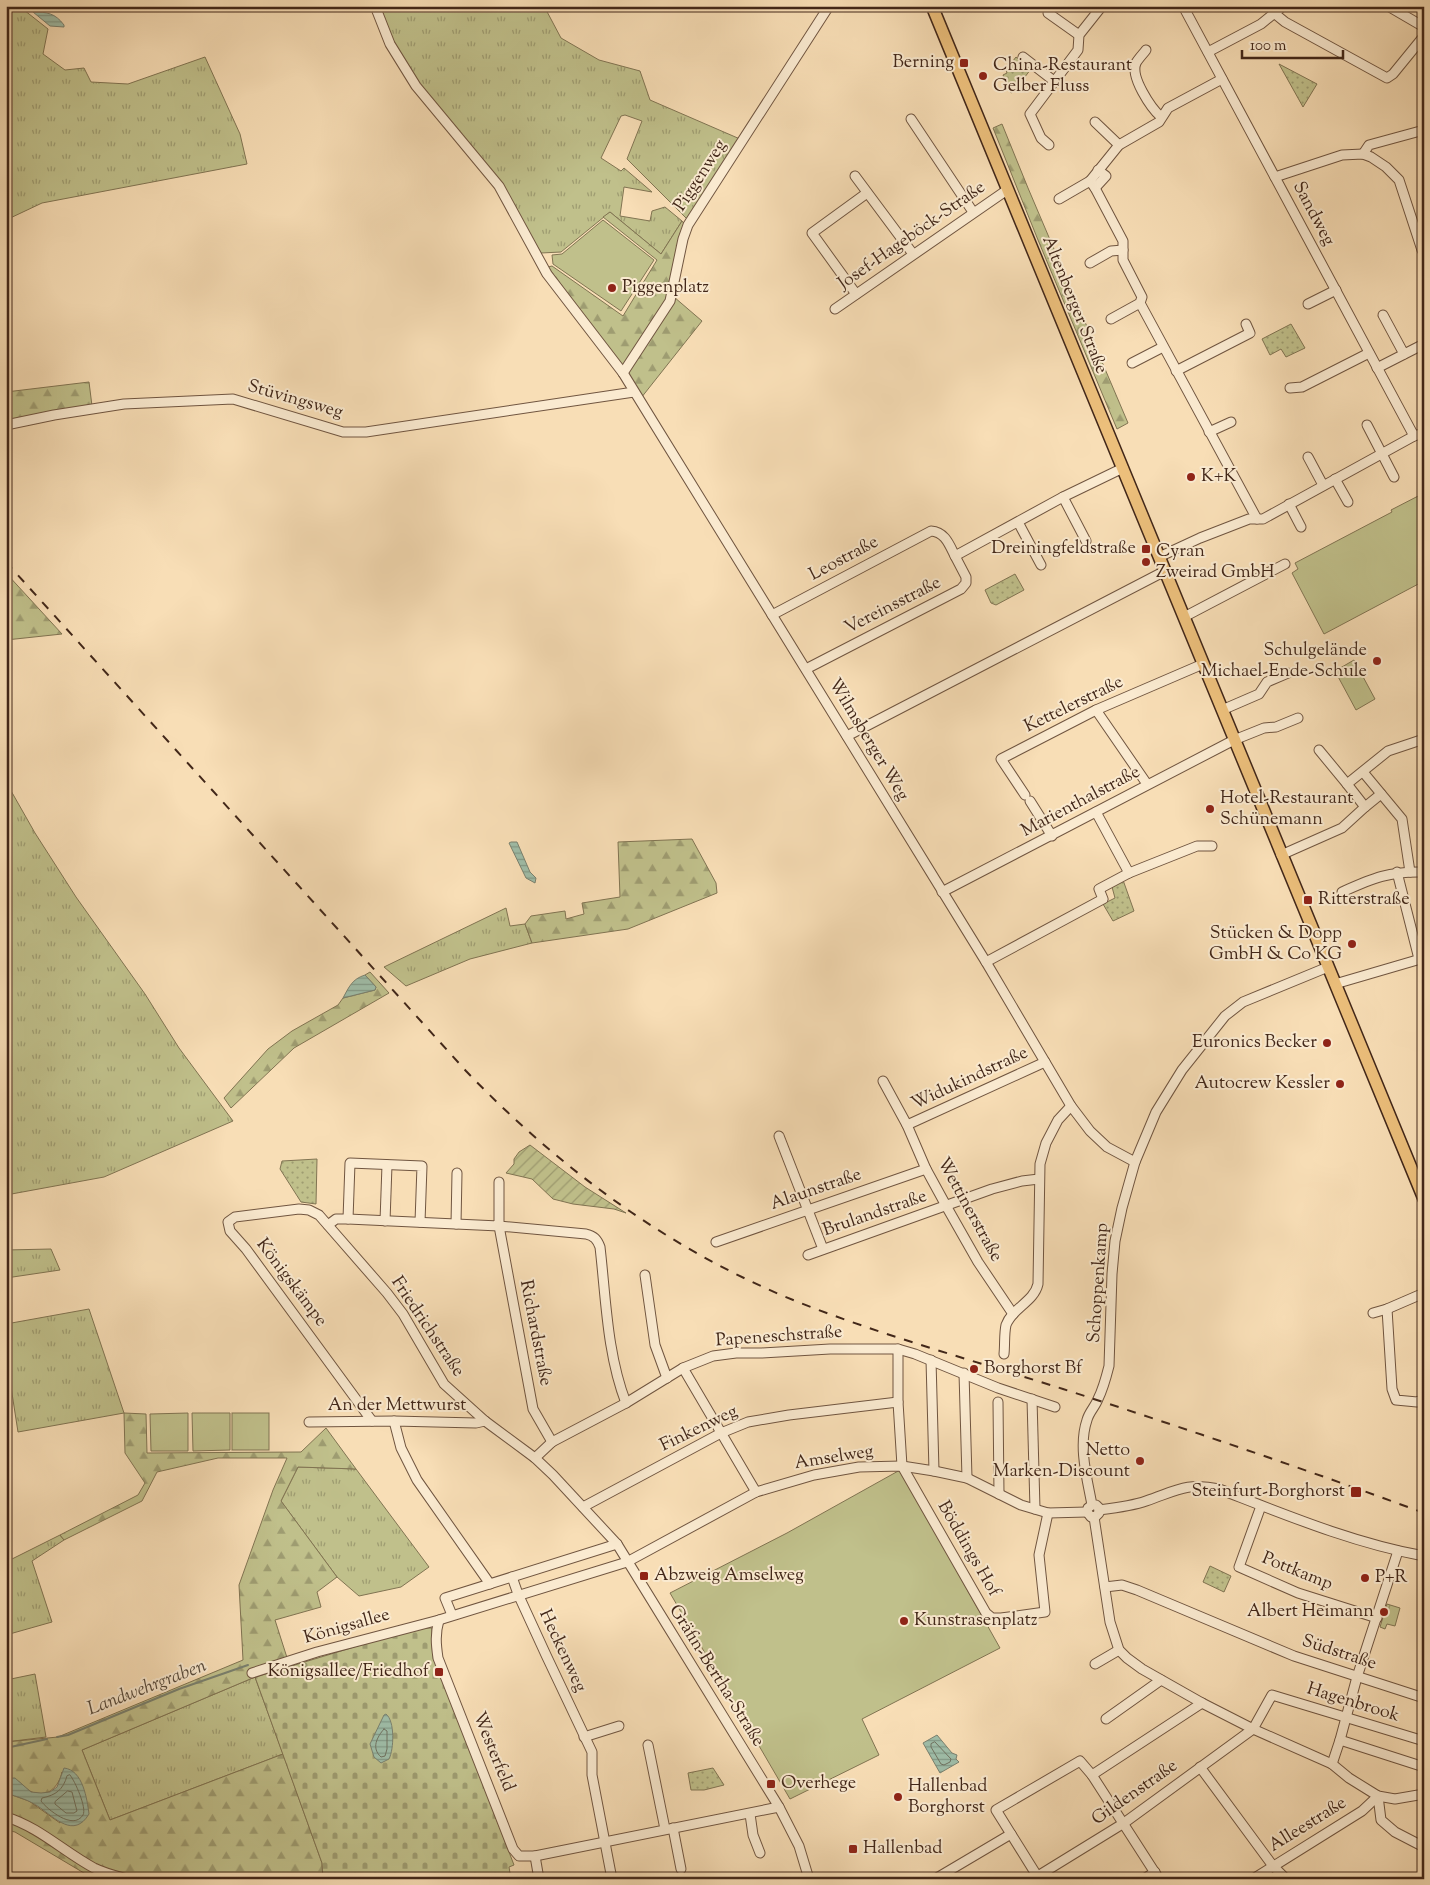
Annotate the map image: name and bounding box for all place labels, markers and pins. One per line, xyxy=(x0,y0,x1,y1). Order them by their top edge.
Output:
place label: Berning xyxy=(893,50,954,76)
place label: China-Restaurant Gelber Fluss xyxy=(993,53,1132,100)
marker: Berning xyxy=(958,57,970,69)
marker: China-Restaurant Gelber Fluss xyxy=(977,70,989,82)
place label: Piggenplatz xyxy=(622,275,709,301)
marker: Piggenplatz xyxy=(606,282,618,294)
place label: K+K xyxy=(1201,464,1237,490)
marker: K+K xyxy=(1185,471,1197,483)
place label: Dreiningfeldstraße xyxy=(991,536,1136,562)
place label: Cyran Zweirad GmbH xyxy=(1156,539,1275,586)
marker: Dreiningfeldstraße xyxy=(1140,543,1152,555)
marker: Cyran Zweirad GmbH xyxy=(1140,556,1152,568)
place label: Schulgelände Michael-Ende-Schule xyxy=(1201,638,1367,685)
marker: Schulgelände Michael-Ende-Schule xyxy=(1371,655,1383,667)
place label: Hotel-Restaurant Schünemann xyxy=(1220,786,1354,833)
marker: Hotel-Restaurant Schünemann xyxy=(1204,803,1216,815)
place label: Ritterstraße xyxy=(1318,887,1410,913)
marker: Ritterstraße xyxy=(1302,894,1314,906)
place label: Stücken & Dopp GmbH & Co KG xyxy=(1209,921,1342,968)
marker: Stücken & Dopp GmbH & Co KG xyxy=(1346,938,1358,950)
place label: Euronics Becker xyxy=(1192,1030,1317,1056)
marker: Euronics Becker xyxy=(1321,1037,1333,1049)
place label: Autocrew Kessler xyxy=(1195,1071,1330,1097)
marker: Autocrew Kessler xyxy=(1334,1078,1346,1090)
place label: Borghorst Bf xyxy=(984,1356,1083,1382)
marker: Borghorst Bf xyxy=(968,1363,980,1375)
place label: Netto Marken-Discount xyxy=(993,1438,1130,1485)
marker: Netto Marken-Discount xyxy=(1134,1455,1146,1467)
place label: Steinfurt-Borghorst xyxy=(1191,1479,1345,1505)
marker: Steinfurt-Borghorst xyxy=(1349,1485,1363,1499)
place label: Abzweig Amselweg xyxy=(654,1563,804,1589)
place label: P+R xyxy=(1375,1565,1407,1591)
marker: Abzweig Amselweg xyxy=(638,1570,650,1582)
marker: P+R xyxy=(1359,1572,1371,1584)
place label: Albert Heimann xyxy=(1247,1599,1374,1625)
marker: Albert Heimann xyxy=(1378,1606,1390,1618)
place label: Kunstrasenplatz xyxy=(914,1608,1038,1634)
marker: Kunstrasenplatz xyxy=(898,1615,910,1627)
place label: Königsallee/Friedhof xyxy=(267,1659,430,1685)
marker: Königsallee/Friedhof xyxy=(433,1666,445,1678)
place label: Overhege xyxy=(781,1771,856,1797)
place label: Hallenbad Borghorst xyxy=(908,1774,987,1821)
marker: Overhege xyxy=(765,1778,777,1790)
marker: Hallenbad Borghorst xyxy=(892,1791,904,1803)
place label: Hallenbad xyxy=(863,1836,942,1862)
marker: Hallenbad xyxy=(847,1843,859,1855)

